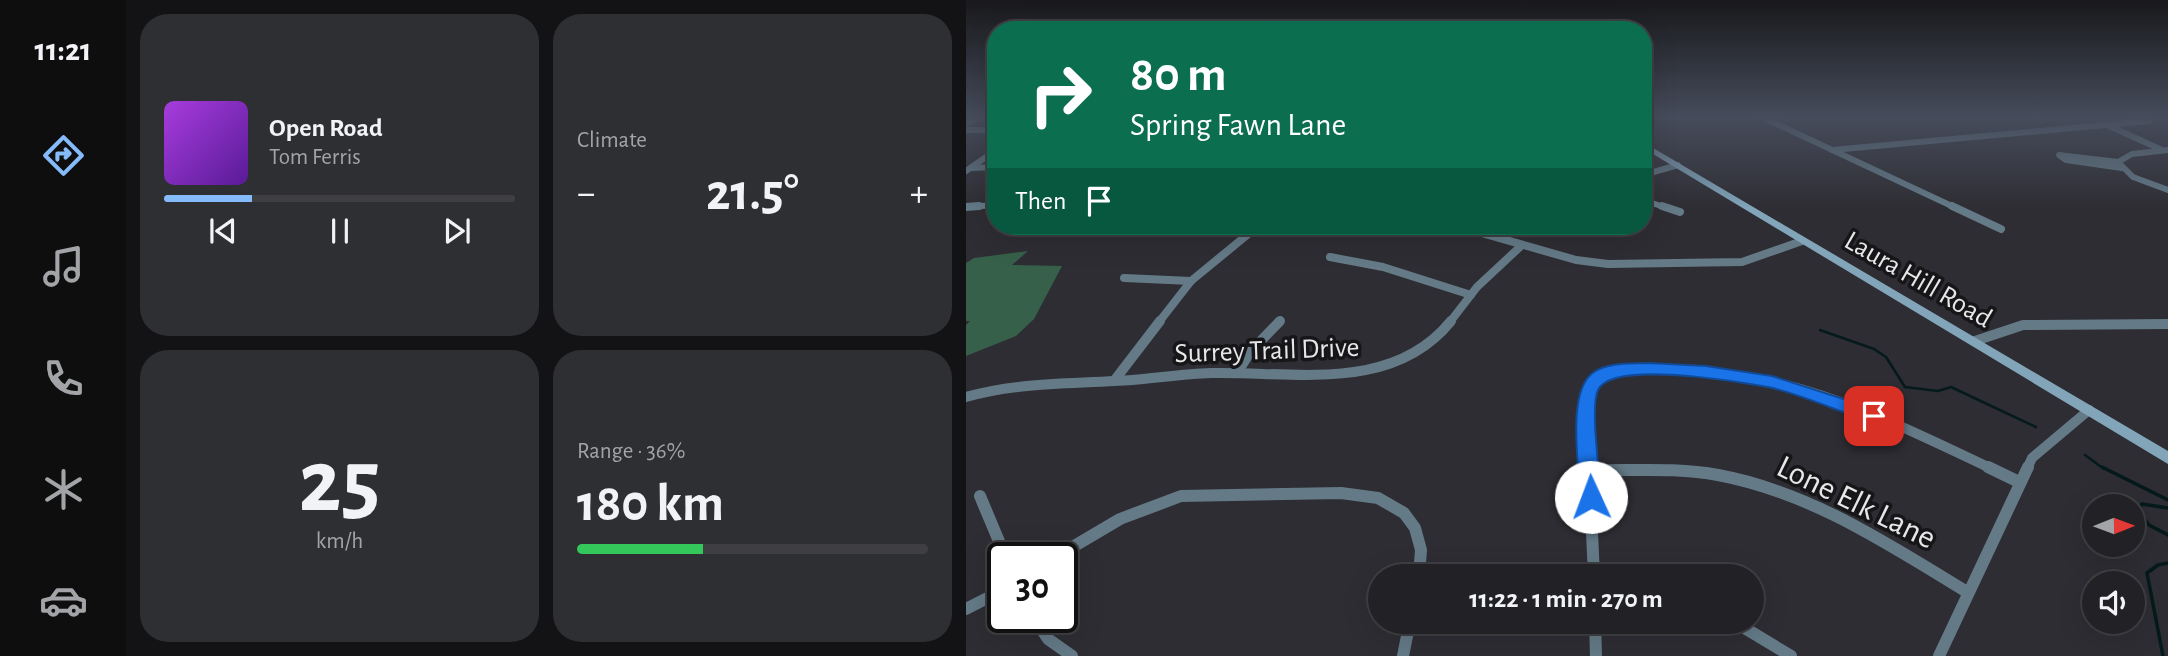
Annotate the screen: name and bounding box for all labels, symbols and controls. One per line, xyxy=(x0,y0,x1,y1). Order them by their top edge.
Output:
text: 11:21 xyxy=(35,34,91,66)
icon: right xyxy=(1015,49,1106,140)
text: 80 m xyxy=(1130,51,1227,100)
text: Spring Fawn Lane xyxy=(1130,109,1346,141)
text: Open Road xyxy=(269,115,383,141)
text: Climate xyxy=(577,129,647,152)
icon: directions xyxy=(39,131,88,180)
text: Tom Ferris xyxy=(269,146,361,169)
text: 21.5° xyxy=(706,167,799,219)
text: − xyxy=(577,175,595,213)
text: + xyxy=(910,175,928,213)
icon: arrive xyxy=(1080,182,1118,220)
text: Then xyxy=(1015,188,1066,214)
icon: previous xyxy=(204,212,242,250)
icon: pause xyxy=(321,212,359,250)
icon: next xyxy=(438,212,476,250)
street label: Laura Hill Road xyxy=(1840,227,1996,333)
icon: music xyxy=(39,242,88,291)
street label: Surrey Trail Drive xyxy=(1174,334,1360,368)
icon: phone xyxy=(39,354,88,403)
pin xyxy=(1844,386,1904,446)
icon: arrive xyxy=(1855,397,1893,435)
text: 25 xyxy=(298,437,381,528)
text: Range · 36% xyxy=(577,440,685,463)
street label: Lone Elk Lane xyxy=(1771,450,1941,556)
position arrow xyxy=(1554,460,1628,534)
icon: climate xyxy=(39,465,88,514)
text: 180 km xyxy=(577,478,724,530)
north arrow xyxy=(2082,494,2146,556)
map controls xyxy=(2082,494,2145,634)
text: km/h xyxy=(316,530,363,553)
speed limit sign: 30 xyxy=(987,542,1078,633)
button: sound xyxy=(2082,571,2145,634)
icon: car xyxy=(39,576,88,625)
text: 11:22 · 1 min · 270 m xyxy=(1469,586,1663,612)

